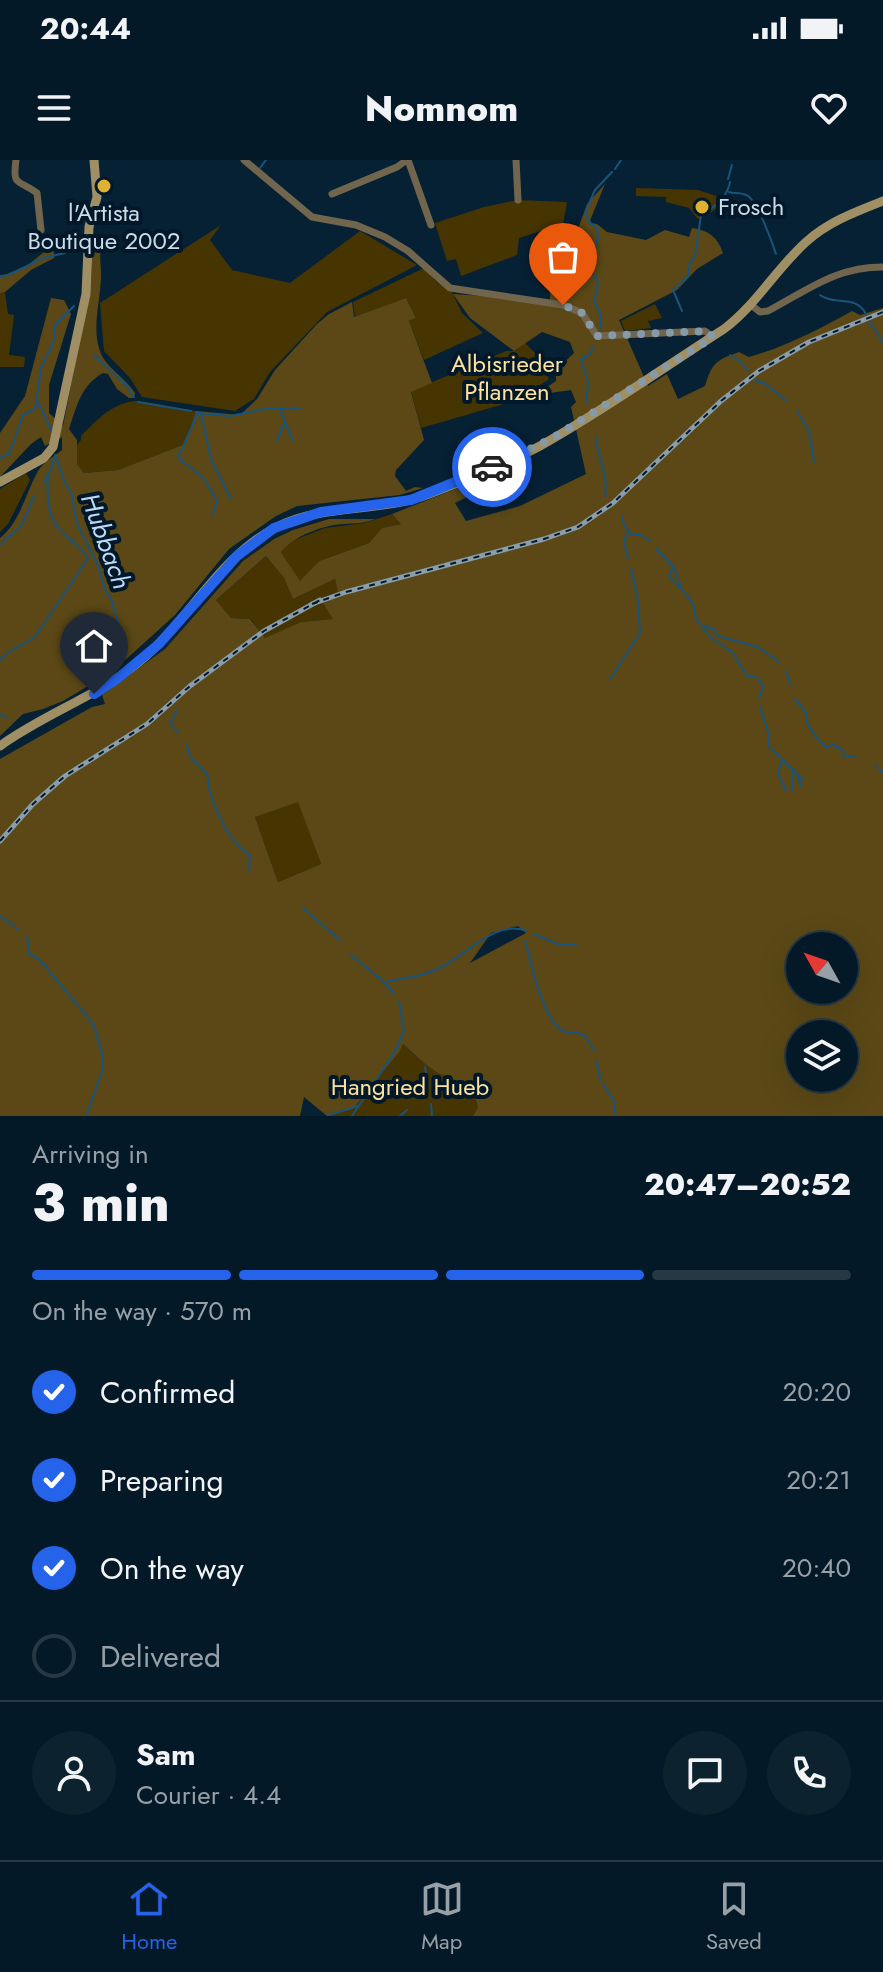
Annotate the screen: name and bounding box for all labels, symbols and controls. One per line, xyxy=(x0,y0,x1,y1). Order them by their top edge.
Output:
text: 20:44 xyxy=(40,7,131,50)
text: Nomnom xyxy=(365,82,518,134)
icon: menu xyxy=(32,86,76,130)
icon: heart xyxy=(807,86,851,130)
marker: l'Artista Boutique 2002 xyxy=(95,177,113,195)
place label: Frosch xyxy=(718,189,784,224)
place label: l'Artista Boutique 2002 xyxy=(27,195,181,258)
marker: Frosch xyxy=(693,198,711,216)
pin xyxy=(529,223,597,305)
icon: bag xyxy=(541,235,585,279)
park label: Albisrieder Pflanzen xyxy=(451,346,564,409)
courier xyxy=(452,427,532,507)
icon: car xyxy=(470,445,514,489)
water label: Hubbach xyxy=(71,488,141,594)
pin xyxy=(60,612,128,694)
icon: home xyxy=(72,624,116,668)
north arrow xyxy=(786,932,858,1004)
map controls xyxy=(786,932,858,1092)
button: layers xyxy=(786,1020,858,1092)
park label: Hangried Hueb xyxy=(331,1069,489,1104)
text: Arriving in xyxy=(32,1135,149,1173)
text: 20:47–20:52 xyxy=(644,1163,851,1206)
text: 3 min xyxy=(32,1165,170,1241)
text: On the way · 570 m xyxy=(32,1292,252,1330)
icon: check xyxy=(32,1370,76,1414)
text: Confirmed xyxy=(100,1371,235,1414)
text: 20:20 xyxy=(782,1373,851,1411)
icon: check xyxy=(32,1458,76,1502)
text: Preparing xyxy=(100,1459,224,1502)
text: 20:21 xyxy=(786,1461,851,1499)
icon: check xyxy=(32,1546,76,1590)
text: On the way xyxy=(100,1547,244,1590)
text: 20:40 xyxy=(782,1549,851,1587)
text: Delivered xyxy=(100,1635,221,1678)
button: person xyxy=(32,1731,116,1815)
button: chat xyxy=(663,1731,747,1815)
button: phone xyxy=(767,1731,851,1815)
text: Sam xyxy=(136,1733,196,1776)
text: Courier · 4.4 xyxy=(136,1776,281,1814)
tab: Home xyxy=(121,1877,177,1957)
tab: Map xyxy=(420,1877,464,1957)
tab: Saved xyxy=(706,1877,762,1957)

